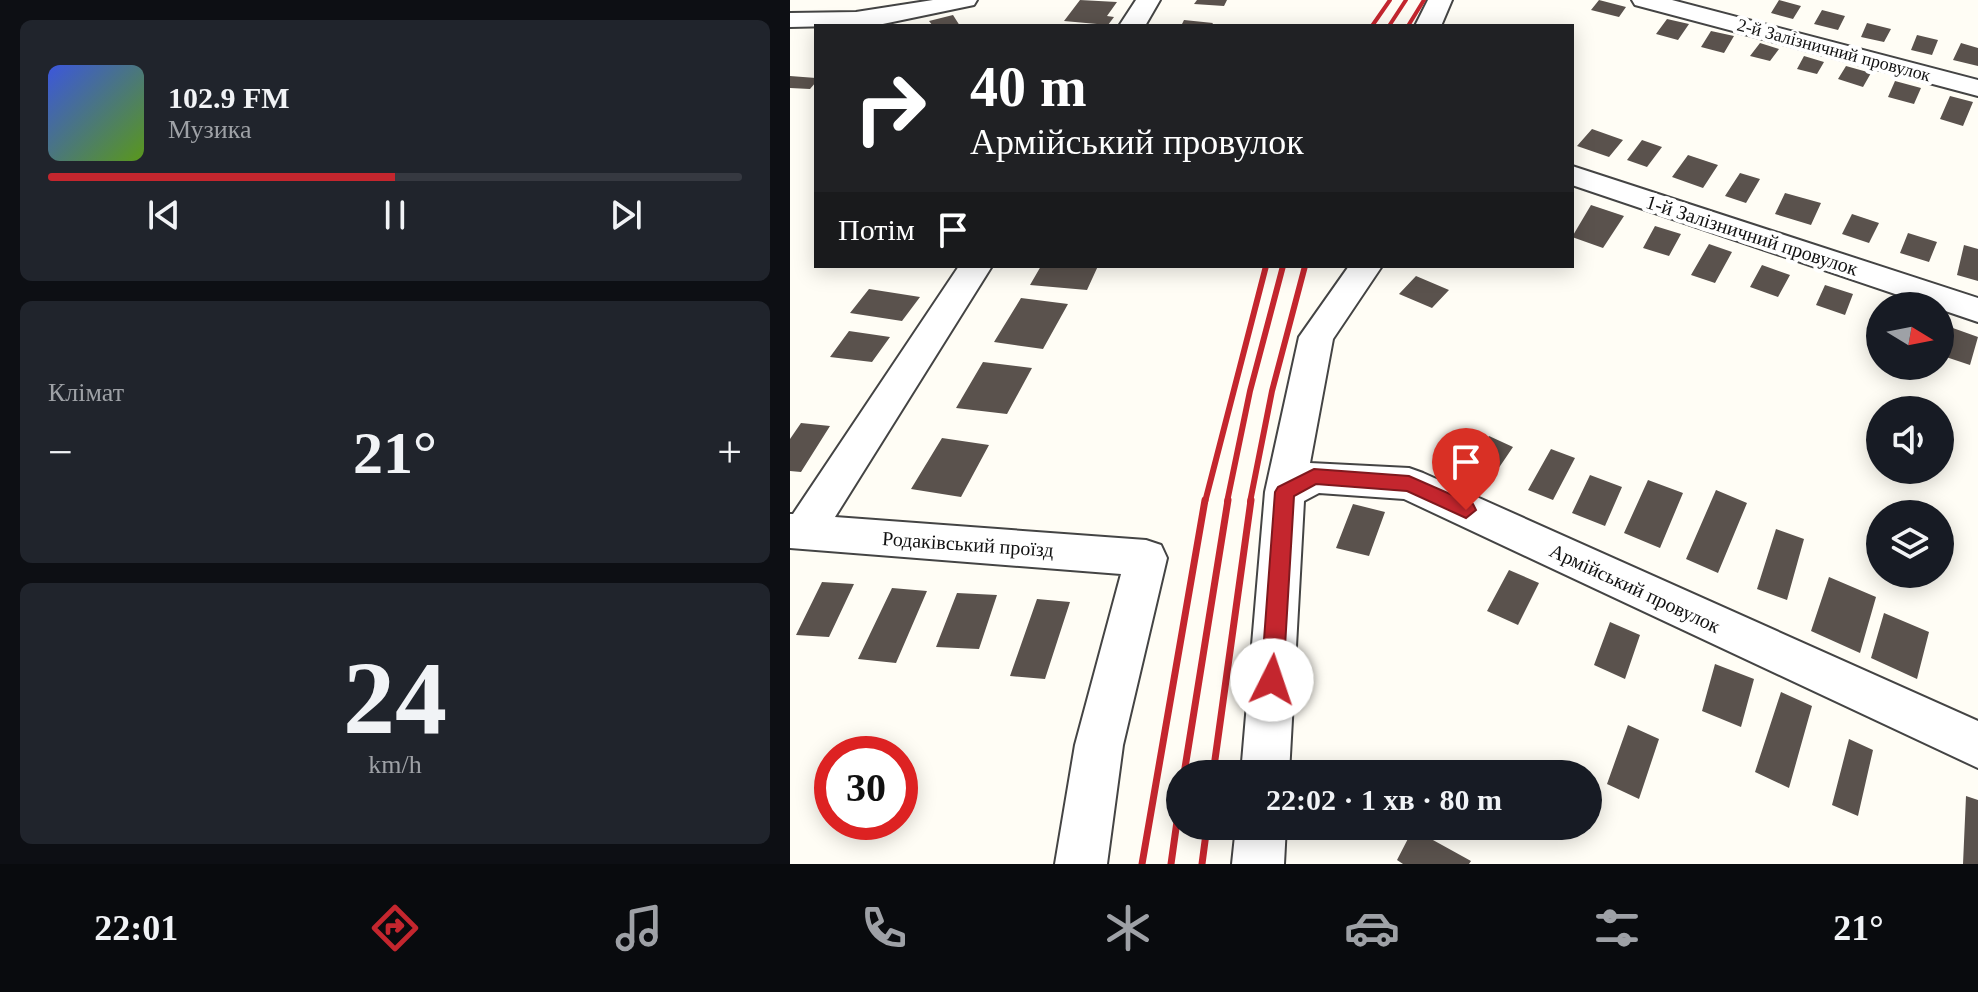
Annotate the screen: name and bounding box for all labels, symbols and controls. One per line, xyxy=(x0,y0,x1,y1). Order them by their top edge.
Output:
street label: 2-й Залізничний провулок xyxy=(1735,15,1933,86)
icon: right xyxy=(838,56,942,160)
text: 40 m xyxy=(970,56,1087,118)
text: 102.9 FM xyxy=(168,81,290,114)
text: Музика xyxy=(168,115,251,144)
text: Армійський провулок xyxy=(970,122,1304,162)
street label: 1-й Залізничний провулок xyxy=(1643,190,1861,281)
icon: previous xyxy=(142,193,186,237)
icon: pause xyxy=(373,193,417,237)
icon: next xyxy=(604,193,648,237)
icon: arrive xyxy=(931,208,975,252)
text: Потім xyxy=(838,213,915,246)
north arrow xyxy=(1866,292,1954,380)
map controls xyxy=(1866,292,1954,588)
text: Клімат xyxy=(48,378,124,407)
button: sound xyxy=(1866,396,1954,484)
text: 21° xyxy=(353,420,437,486)
text: − xyxy=(48,428,73,477)
text: + xyxy=(717,428,742,477)
pin xyxy=(1432,428,1500,510)
icon: arrive xyxy=(1444,440,1488,484)
button: layers xyxy=(1866,500,1954,588)
street label: Родаківський проїзд xyxy=(881,527,1054,562)
street label: Армійський провулок xyxy=(1546,539,1724,638)
position arrow xyxy=(1230,638,1314,722)
text: 24 xyxy=(343,640,447,755)
speed limit sign: 30 xyxy=(814,736,918,840)
text: km/h xyxy=(368,750,422,779)
text: 22:02 · 1 хв · 80 m xyxy=(1266,783,1502,816)
icon: directions xyxy=(367,900,423,956)
icon: music xyxy=(611,900,667,956)
icon: phone xyxy=(856,900,912,956)
icon: climate xyxy=(1100,900,1156,956)
icon: car xyxy=(1344,900,1400,956)
icon: filters xyxy=(1589,900,1645,956)
text: 22:01 xyxy=(94,908,178,948)
text: 21° xyxy=(1833,908,1884,948)

